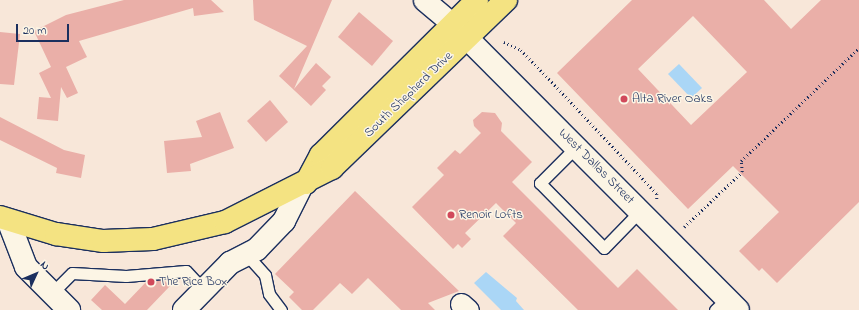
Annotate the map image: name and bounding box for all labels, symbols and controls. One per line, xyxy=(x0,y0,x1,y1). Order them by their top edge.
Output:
scale bar xyxy=(18,16,71,42)
text: 20 m xyxy=(23,22,46,40)
street label: South Shepherd Drive xyxy=(361,49,457,141)
place label: Alta River Oaks xyxy=(632,91,713,107)
marker: Alta River Oaks xyxy=(619,94,629,104)
street label: West Dallas Street xyxy=(555,126,637,208)
place label: Renoir Lofts xyxy=(459,207,523,223)
marker: Renoir Lofts xyxy=(446,210,456,220)
north arrow xyxy=(16,254,56,294)
text: N xyxy=(36,257,53,274)
place label: The Rice Box xyxy=(159,274,227,290)
marker: The Rice Box xyxy=(146,277,156,287)

